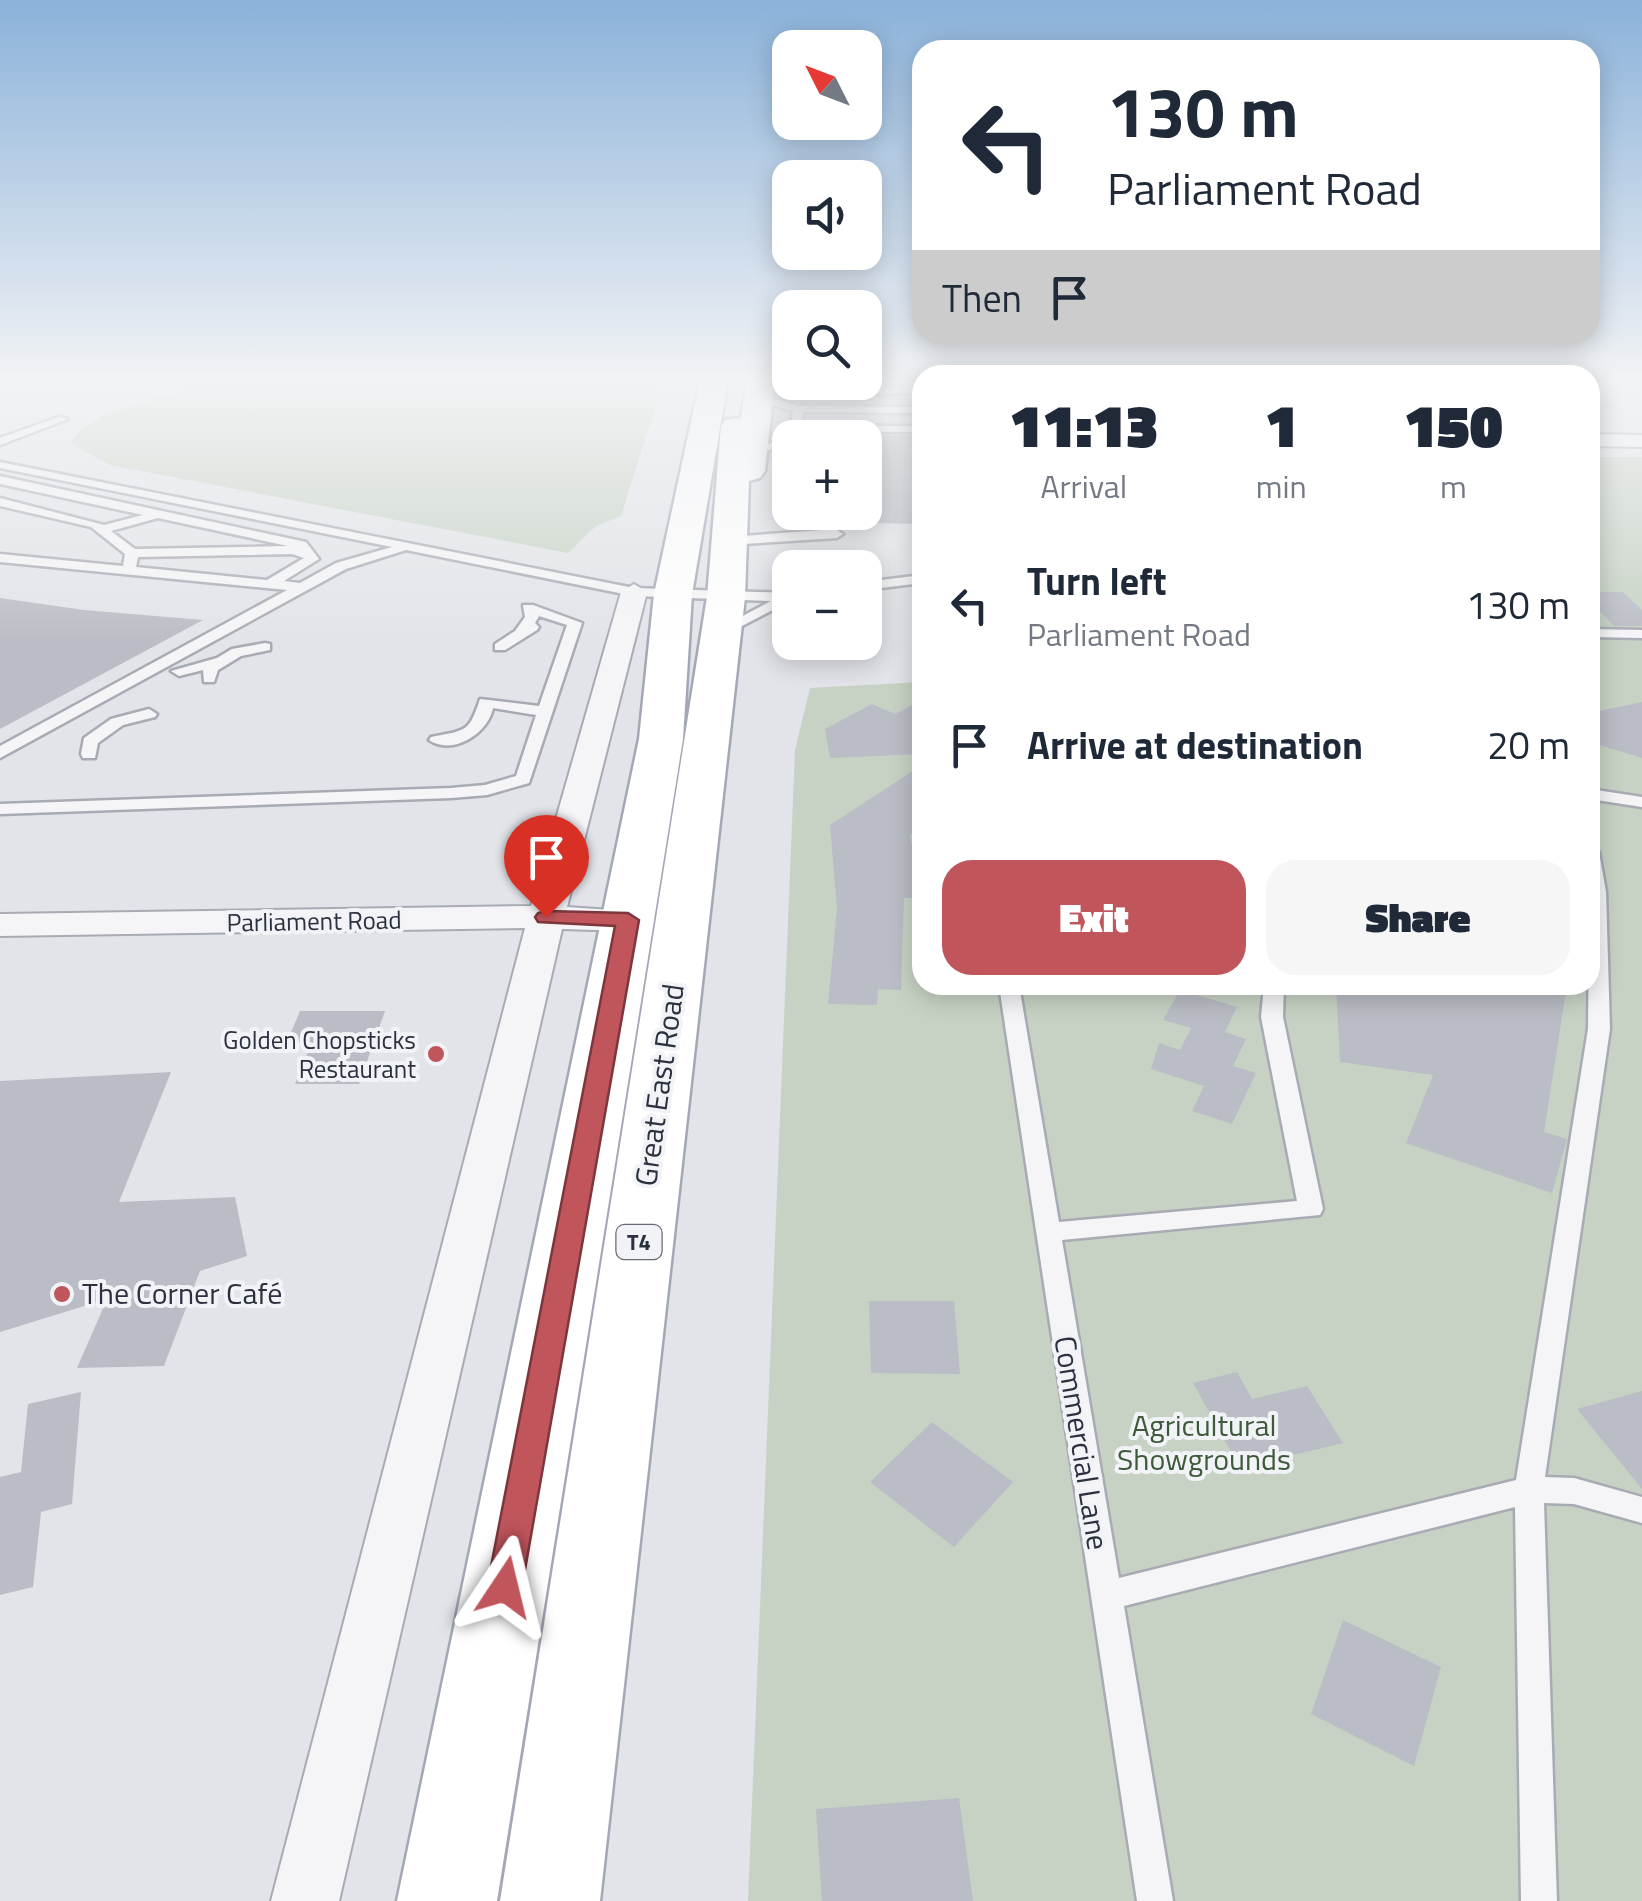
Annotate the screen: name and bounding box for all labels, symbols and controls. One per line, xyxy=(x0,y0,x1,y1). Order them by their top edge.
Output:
north arrow xyxy=(772,30,882,140)
map controls xyxy=(772,30,882,660)
text: 130 m xyxy=(1107,58,1299,164)
icon: left xyxy=(942,80,1072,210)
text: Parliament Road xyxy=(1107,154,1422,222)
button: sound xyxy=(772,160,882,270)
text: Then xyxy=(942,269,1022,327)
icon: arrive xyxy=(1042,270,1097,325)
button: search xyxy=(772,290,882,400)
text: 11:13 xyxy=(1009,379,1158,470)
text: 1 xyxy=(1265,379,1298,470)
text: 150 xyxy=(1404,379,1503,470)
button: + xyxy=(772,420,882,530)
text: Arrival xyxy=(1040,462,1127,510)
text: min xyxy=(1256,462,1307,510)
text: m xyxy=(1440,462,1467,510)
button: − xyxy=(772,550,882,660)
text: Turn left xyxy=(1027,552,1167,610)
text: 130 m xyxy=(1466,576,1570,634)
icon: left xyxy=(942,578,997,633)
text: Parliament Road xyxy=(1027,610,1251,658)
text: Arrive at destination xyxy=(1027,716,1363,774)
text: 20 m xyxy=(1487,716,1570,774)
icon: arrive xyxy=(942,718,997,773)
pin xyxy=(504,815,589,918)
icon: arrive xyxy=(519,830,574,885)
button: Exit xyxy=(942,860,1246,975)
button: Share xyxy=(1266,860,1570,975)
street label: Parliament Road xyxy=(226,900,402,942)
street label: Great East Road xyxy=(622,981,696,1189)
place label: Golden Chopsticks Restaurant xyxy=(223,1021,416,1088)
marker: Golden Chopsticks Restaurant xyxy=(425,1043,447,1065)
road number: T4 xyxy=(616,1225,662,1259)
place label: The Corner Café xyxy=(82,1270,282,1316)
marker: The Corner Café xyxy=(51,1283,73,1305)
street label: Commercial Lane xyxy=(1042,1333,1122,1553)
park label: Agricultural Showgrounds xyxy=(1117,1402,1291,1482)
position arrow xyxy=(453,1535,557,1639)

